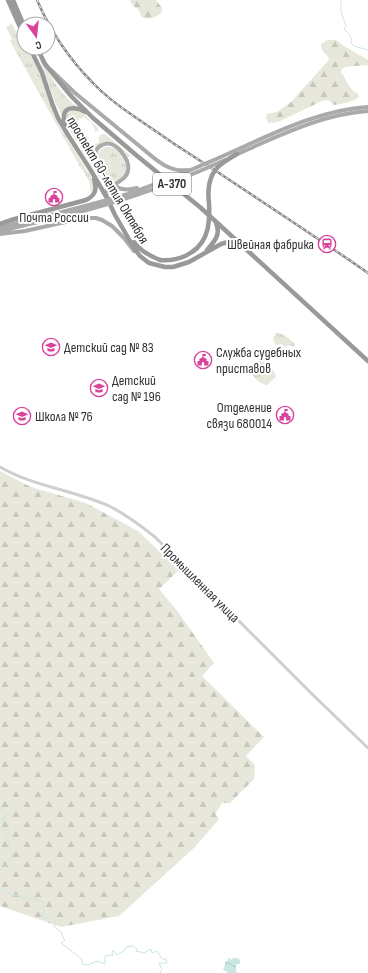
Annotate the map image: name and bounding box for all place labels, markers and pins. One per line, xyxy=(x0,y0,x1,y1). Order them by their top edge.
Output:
public building icon: Почта России xyxy=(44,187,64,207)
place label: Почта России xyxy=(19,209,89,226)
station icon: Швейная фабрика xyxy=(317,234,337,254)
place label: Швейная фабрика xyxy=(227,236,314,253)
school or university icon: Детский сад № 83 xyxy=(41,337,61,357)
place label: Детский сад № 83 xyxy=(64,339,154,356)
place label: Служба судебных приставов xyxy=(216,344,302,377)
public building icon: Служба судебных приставов xyxy=(193,350,213,370)
place label: Детский сад № 196 xyxy=(112,372,161,405)
school or university icon: Детский сад № 196 xyxy=(89,378,109,398)
place label: Отделение связи 680014 xyxy=(206,399,272,432)
public building icon: Отделение связи 680014 xyxy=(275,405,295,425)
school or university icon: Школа № 76 xyxy=(12,406,32,426)
place label: Школа № 76 xyxy=(35,408,93,425)

